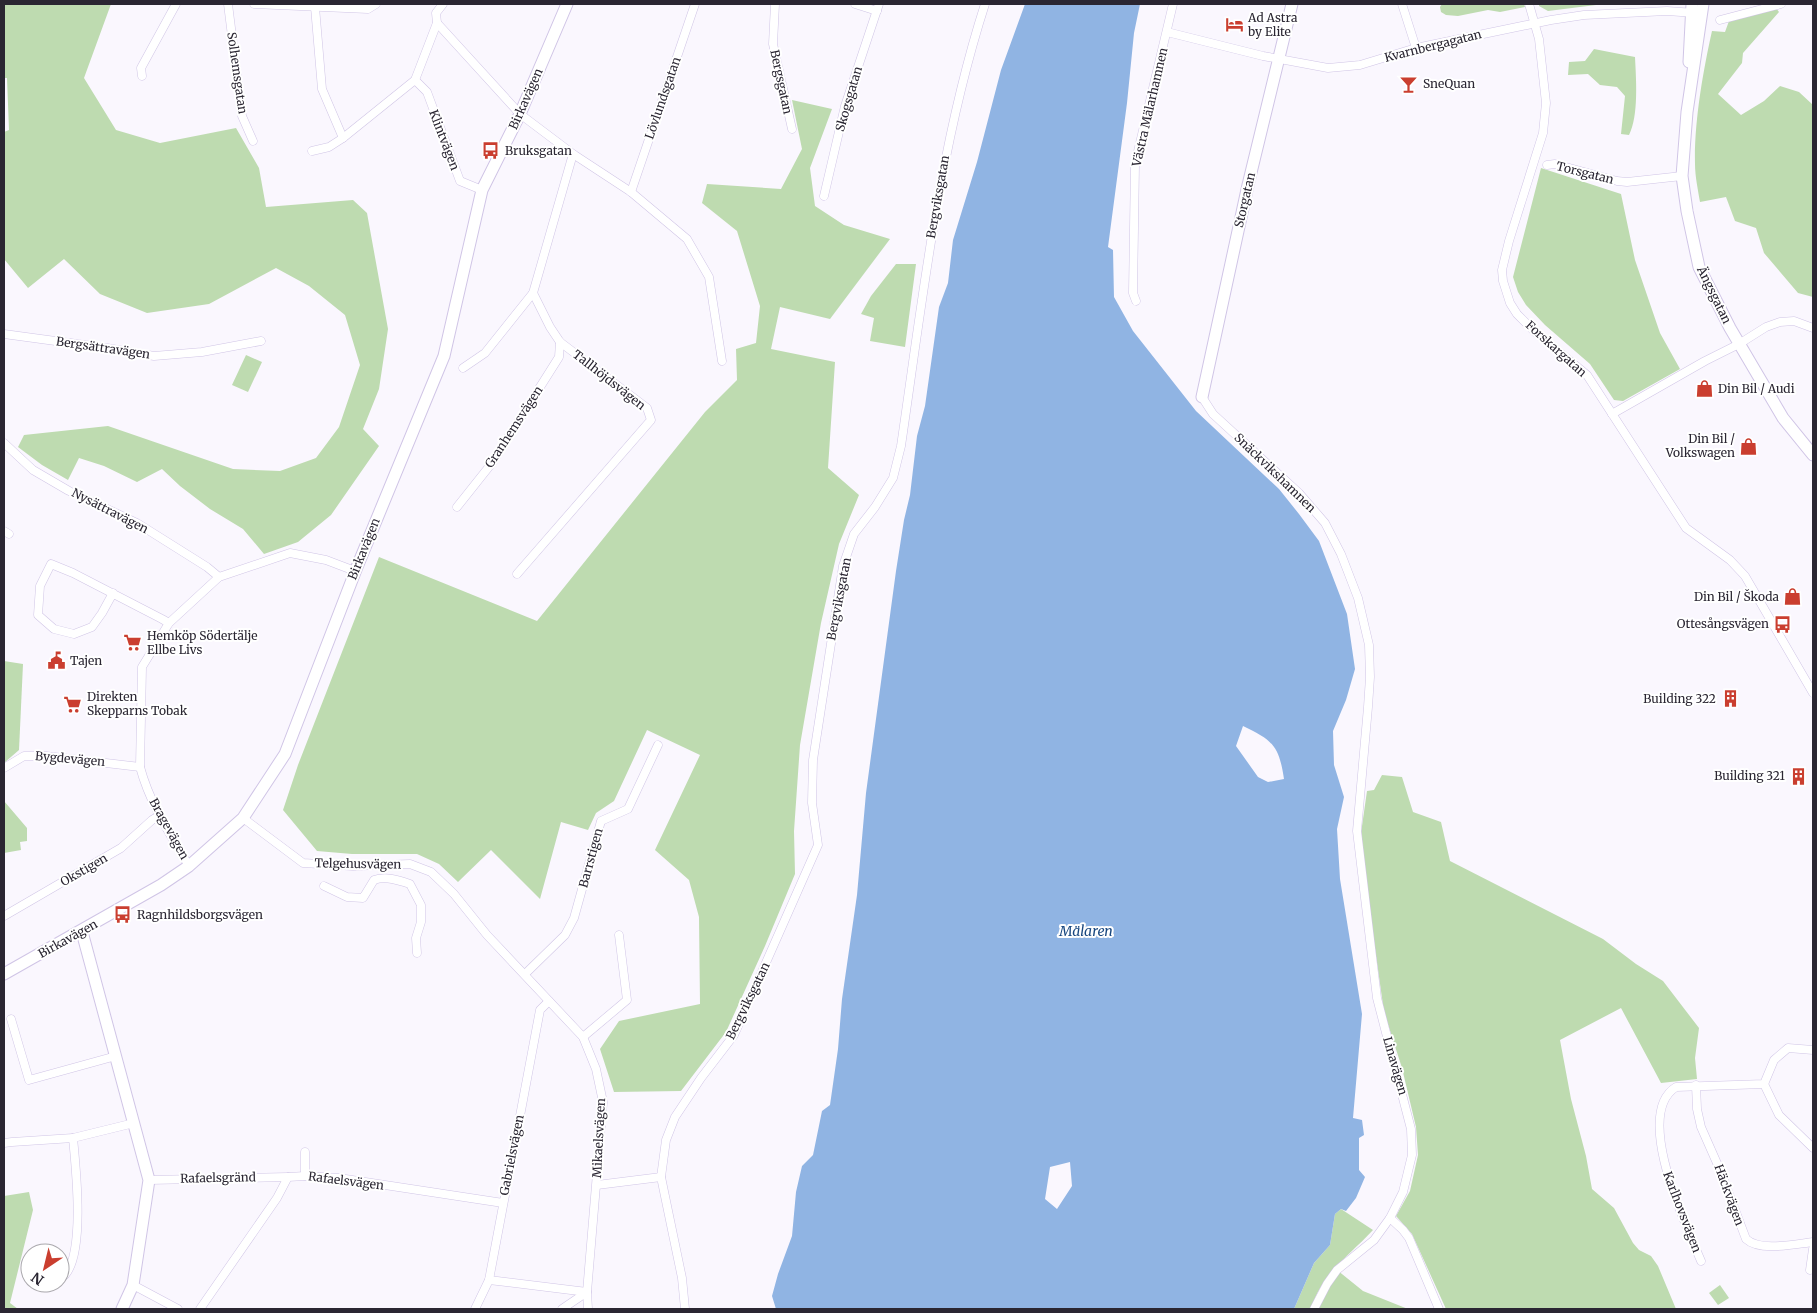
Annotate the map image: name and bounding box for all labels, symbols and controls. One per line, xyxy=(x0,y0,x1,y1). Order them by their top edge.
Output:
place label: Ad Astra by Elite xyxy=(1247,10,1298,39)
hotel icon: Ad Astra by Elite xyxy=(1224,15,1244,35)
street label: Kvarnbergagatan xyxy=(1383,26,1483,65)
street label: Solhemsgatan xyxy=(224,31,251,115)
street label: Västra Mälarhamnen xyxy=(1128,46,1171,169)
street label: Bergsgatan xyxy=(767,48,796,116)
street label: Lövlundsgatan xyxy=(641,55,684,141)
street label: Skogsgatan xyxy=(832,64,865,133)
street label: Birkavägen xyxy=(505,66,546,132)
bar icon: SneQuan xyxy=(1399,74,1419,94)
place label: SneQuan xyxy=(1423,76,1475,91)
street label: Klintvägen xyxy=(426,107,463,172)
bus stop icon: Bruksgatan xyxy=(481,141,501,161)
place label: Bruksgatan xyxy=(505,143,572,158)
street label: Bergviksgatan xyxy=(923,154,952,240)
street label: Torsgatan xyxy=(1555,158,1615,187)
street label: Storgatan xyxy=(1231,171,1258,229)
street label: Ängsgatan xyxy=(1694,263,1735,326)
street label: Forskargatan xyxy=(1523,317,1590,380)
street label: Bergsättravägen xyxy=(55,333,151,362)
street label: Tallhöjdsvägen xyxy=(570,347,649,413)
shop icon: Din Bil / Audi xyxy=(1694,379,1714,399)
place label: Din Bil / Audi xyxy=(1718,381,1795,396)
street label: Granhemsvägen xyxy=(482,383,546,470)
street label: Snäckvikshamnen xyxy=(1232,430,1319,515)
place label: Din Bil / Volkswagen xyxy=(1665,431,1735,460)
shop icon: Din Bil / Volkswagen xyxy=(1739,436,1759,456)
street label: Nysättravägen xyxy=(69,485,151,536)
street label: Birkavägen xyxy=(344,516,383,582)
street label: Bergviksgatan xyxy=(823,556,854,642)
shop icon: Din Bil / Škoda xyxy=(1783,587,1803,607)
place label: Din Bil / Škoda xyxy=(1694,588,1780,604)
bus stop icon: Ottesångsvägen xyxy=(1773,614,1793,634)
place label: Ottesångsvägen xyxy=(1677,616,1769,631)
place label: Hemköp Södertälje Ellbe Livs xyxy=(147,628,257,657)
supermarket icon: Hemköp Södertälje Ellbe Livs xyxy=(123,633,143,653)
public building icon: Tajen xyxy=(46,651,66,671)
place label: Tajen xyxy=(70,653,102,668)
place label: Direkten Skepparns Tobak xyxy=(87,689,188,718)
building icon: Building 322 xyxy=(1720,689,1740,709)
place label: Building 322 xyxy=(1643,691,1716,706)
supermarket icon: Direkten Skepparns Tobak xyxy=(63,694,83,714)
street label: Bygdevägen xyxy=(34,748,106,769)
building icon: Building 321 xyxy=(1789,766,1809,786)
place label: Building 321 xyxy=(1714,768,1786,783)
street label: Bragevägen xyxy=(146,796,192,862)
street label: Barrstigen xyxy=(575,826,606,889)
street label: Okstigen xyxy=(58,850,110,889)
street label: Telgehusvägen xyxy=(315,855,401,872)
bus stop icon: Ragnhildsborgsvägen xyxy=(113,905,133,925)
place label: Ragnhildsborgsvägen xyxy=(137,907,263,922)
street label: Birkavägen xyxy=(36,916,100,961)
water label: Mälaren xyxy=(1058,922,1113,940)
street label: Bergviksgatan xyxy=(722,960,773,1042)
street label: Linavägen xyxy=(1380,1035,1411,1097)
street label: Mikaelsvägen xyxy=(589,1098,608,1178)
street label: Gabrielsvägen xyxy=(496,1113,527,1196)
street label: Häckvägen xyxy=(1711,1162,1748,1228)
street label: Rafaelsvägen xyxy=(307,1168,385,1193)
street label: Rafaelsgränd xyxy=(180,1169,256,1186)
street label: Karlhovsvägen xyxy=(1660,1169,1705,1255)
north arrow xyxy=(20,1243,70,1293)
text: N xyxy=(28,1268,47,1289)

